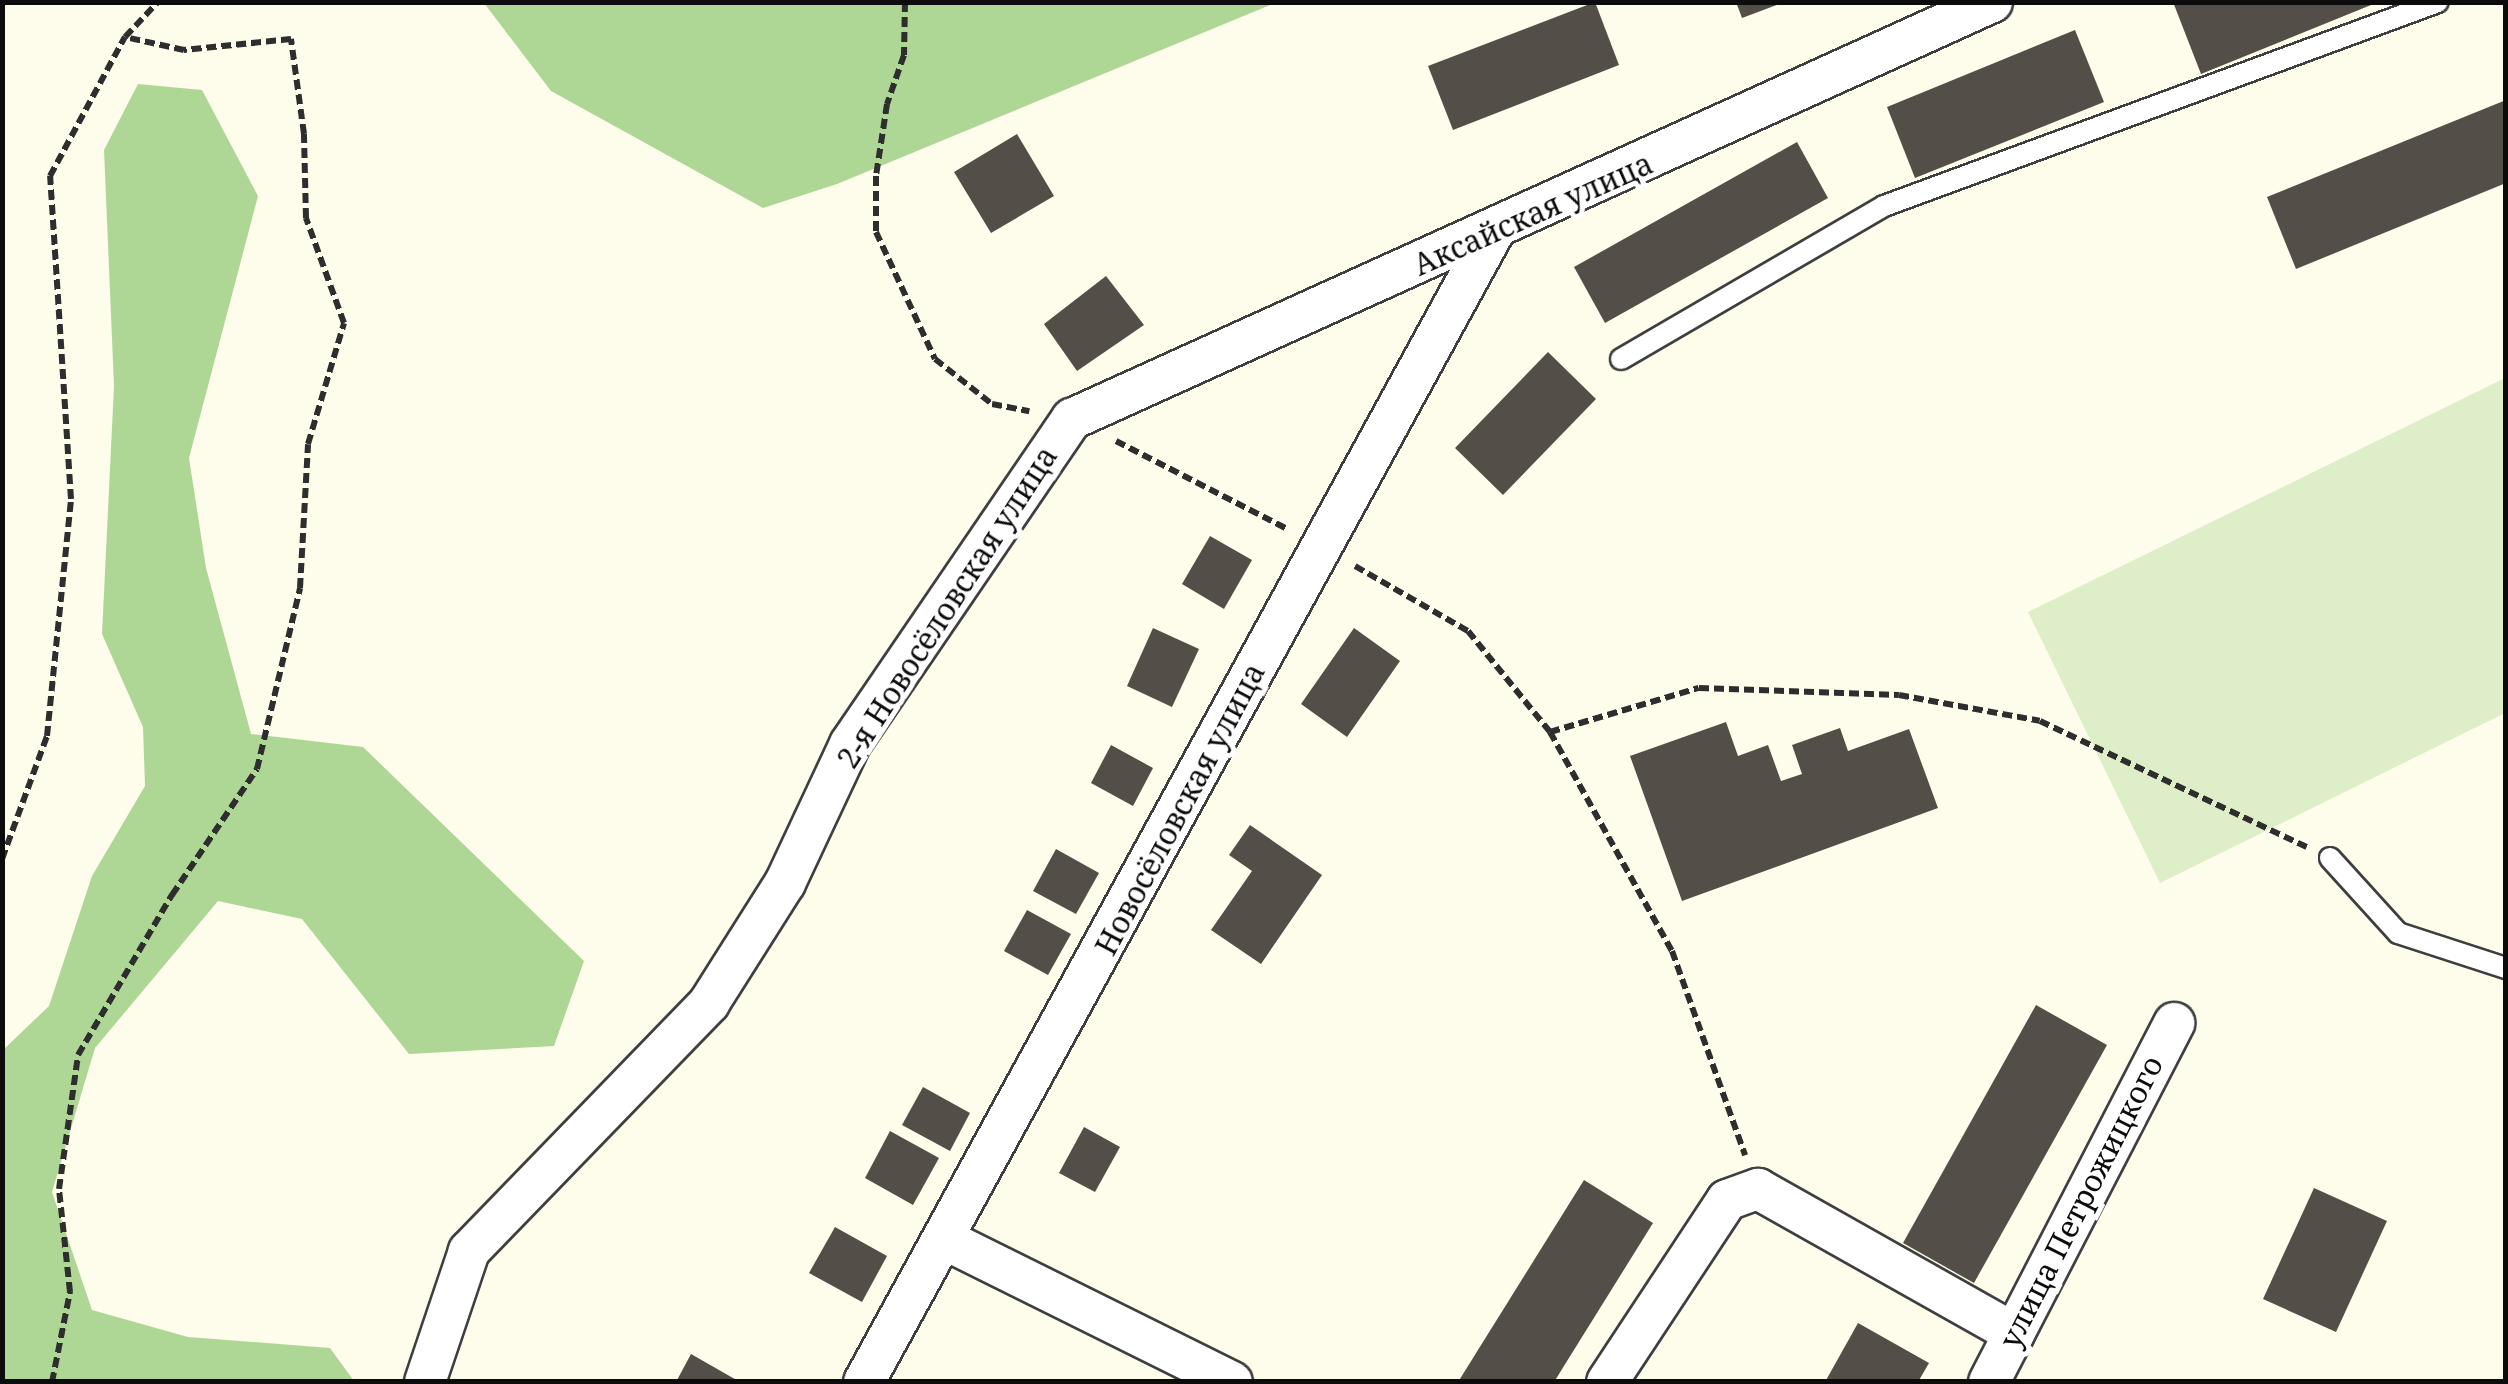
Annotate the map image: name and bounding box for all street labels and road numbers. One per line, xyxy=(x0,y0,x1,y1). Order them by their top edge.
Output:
street label: Аксайская улица xyxy=(1408,145,1658,283)
street label: 2-я Новосёловская улица xyxy=(829,439,1065,775)
street label: Новосёловская улица xyxy=(1088,657,1272,961)
street label: улица Петрожицкого xyxy=(1992,1050,2170,1354)

